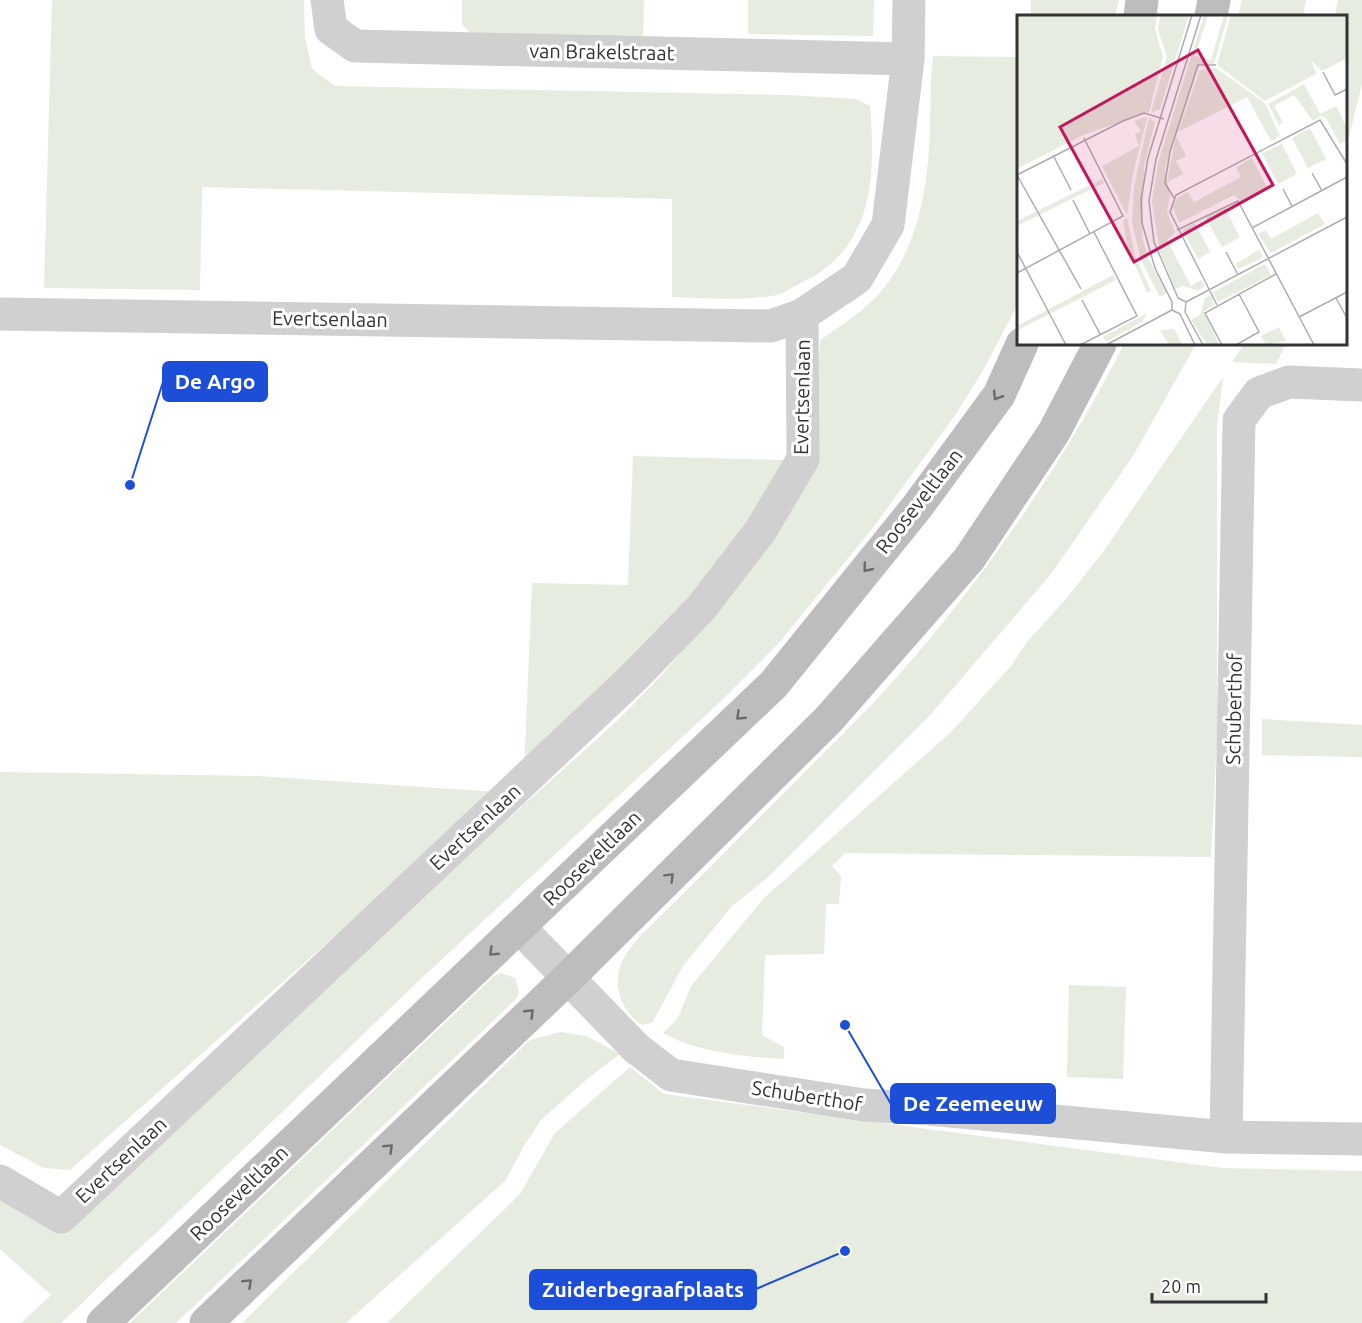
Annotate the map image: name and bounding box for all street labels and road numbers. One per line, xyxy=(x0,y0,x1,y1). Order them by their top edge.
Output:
street label: van Brakelstraat xyxy=(529,39,675,64)
street label: Evertsenlaan xyxy=(272,306,388,331)
street label: Evertsenlaan xyxy=(789,339,814,455)
street label: Rooseveltlaan xyxy=(871,444,967,558)
street label: Schuberthof xyxy=(1221,653,1246,765)
street label: Evertsenlaan xyxy=(425,779,525,874)
street label: Rooseveltlaan xyxy=(538,805,645,910)
street label: Schuberthof xyxy=(750,1075,864,1116)
street label: Evertsenlaan xyxy=(71,1112,171,1207)
street label: Rooseveltlaan xyxy=(185,1140,292,1245)

